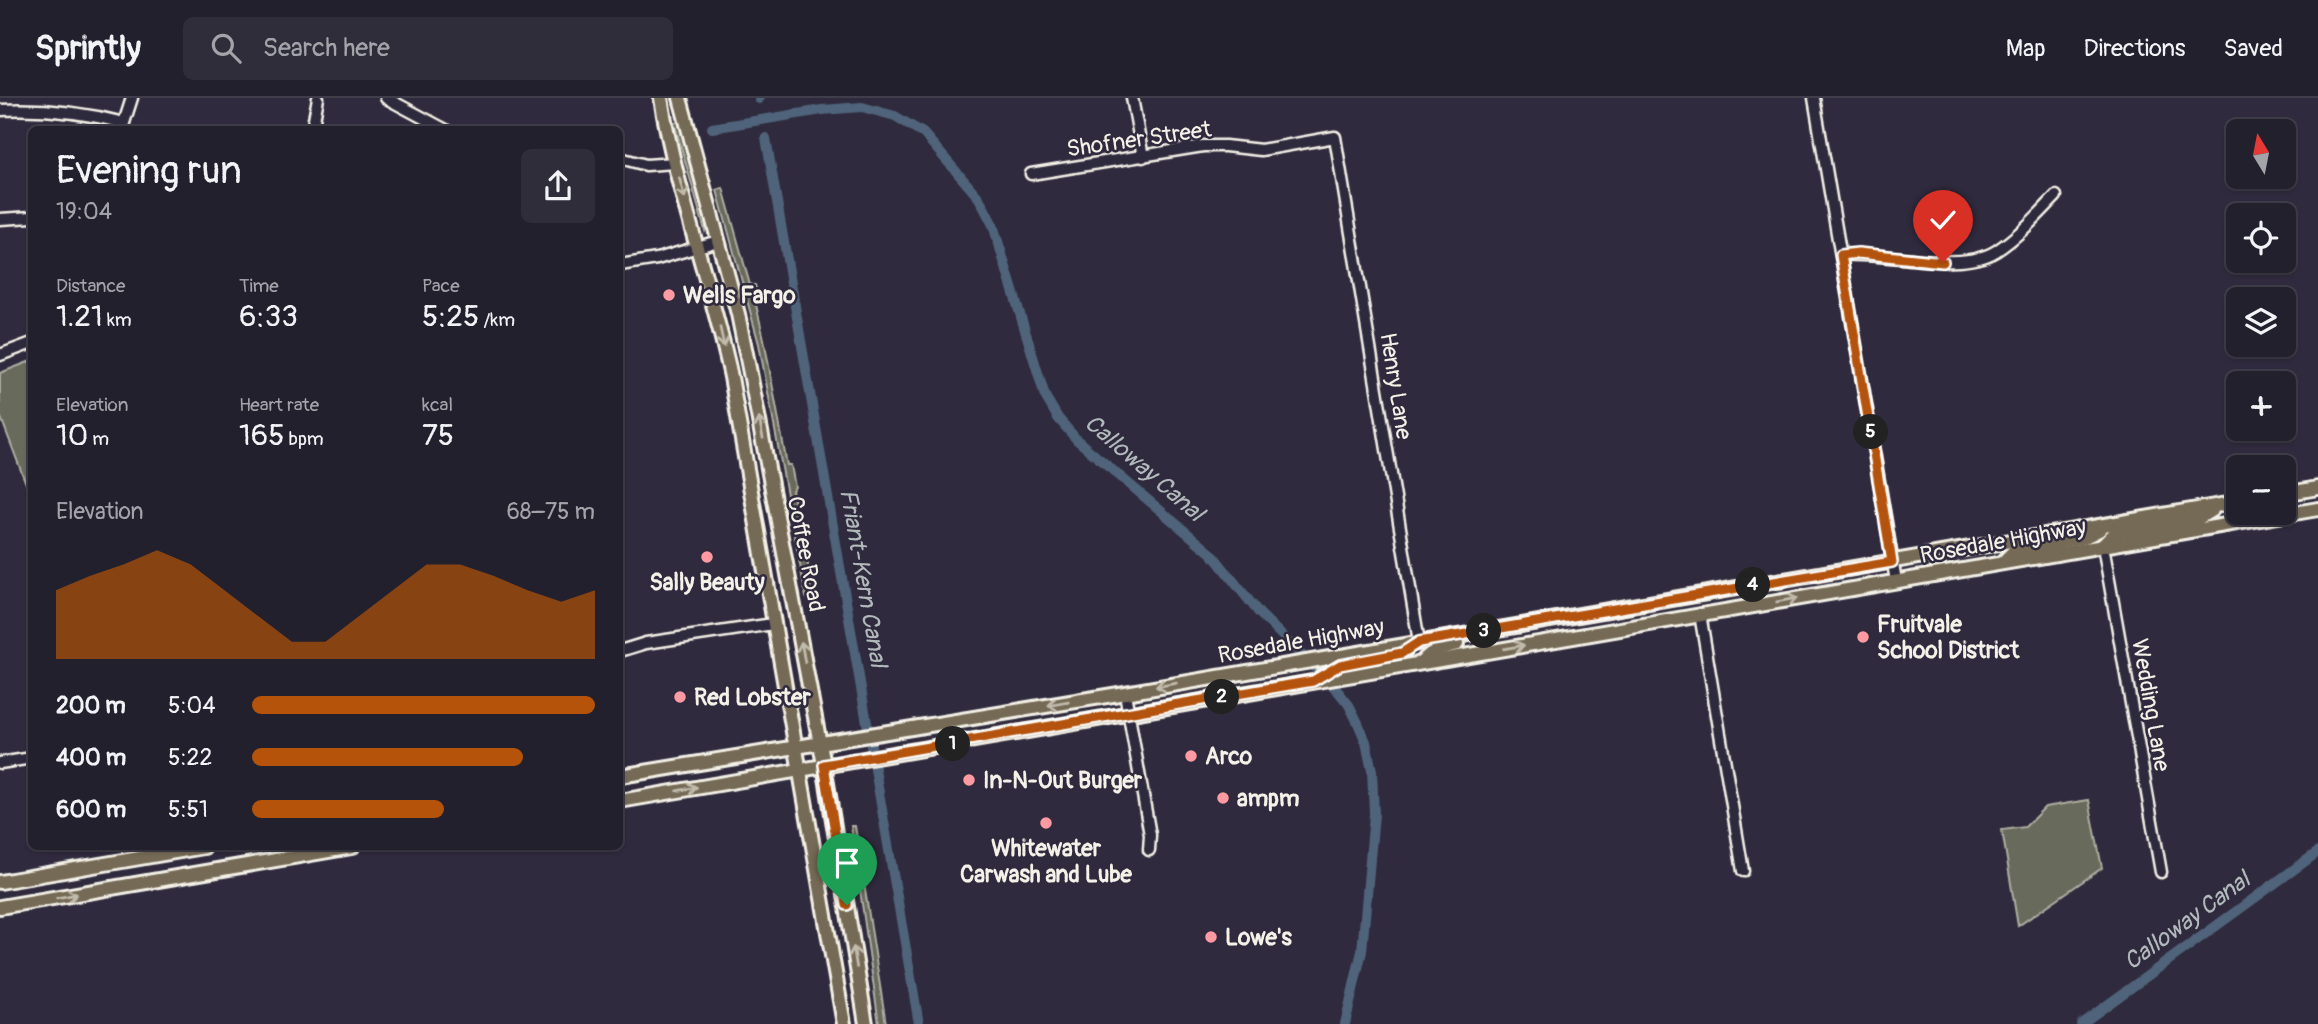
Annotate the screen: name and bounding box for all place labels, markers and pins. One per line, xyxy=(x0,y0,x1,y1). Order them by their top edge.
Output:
pin xyxy=(1913,190,1973,262)
place label: Wells Fargo xyxy=(683,281,796,310)
marker: Wells Fargo xyxy=(661,287,677,303)
pin: 5 xyxy=(1854,414,1888,450)
marker: Sally Beauty xyxy=(699,549,715,565)
place label: Sally Beauty xyxy=(649,568,765,597)
pin: 4 xyxy=(1736,568,1770,602)
place label: Fruitvale School District xyxy=(1877,610,2020,665)
pin: 3 xyxy=(1466,614,1502,648)
marker: Fruitvale School District xyxy=(1855,629,1871,645)
pin: 2 xyxy=(1204,680,1240,714)
place label: Red Lobster xyxy=(694,683,811,712)
marker: Red Lobster xyxy=(672,689,688,705)
pin: 1 xyxy=(936,726,970,762)
place label: Arco xyxy=(1205,742,1253,771)
marker: Arco xyxy=(1183,748,1199,764)
place label: In-N-Out Burger xyxy=(983,766,1143,795)
marker: In-N-Out Burger xyxy=(961,772,977,788)
place label: ampm xyxy=(1237,784,1299,813)
marker: ampm xyxy=(1215,790,1231,806)
marker: Whitewater Carwash and Lube xyxy=(1038,815,1054,831)
pin xyxy=(817,833,877,905)
place label: Whitewater Carwash and Lube xyxy=(960,834,1133,889)
place label: Lowe's xyxy=(1225,923,1293,952)
marker: Lowe's xyxy=(1203,929,1219,945)

